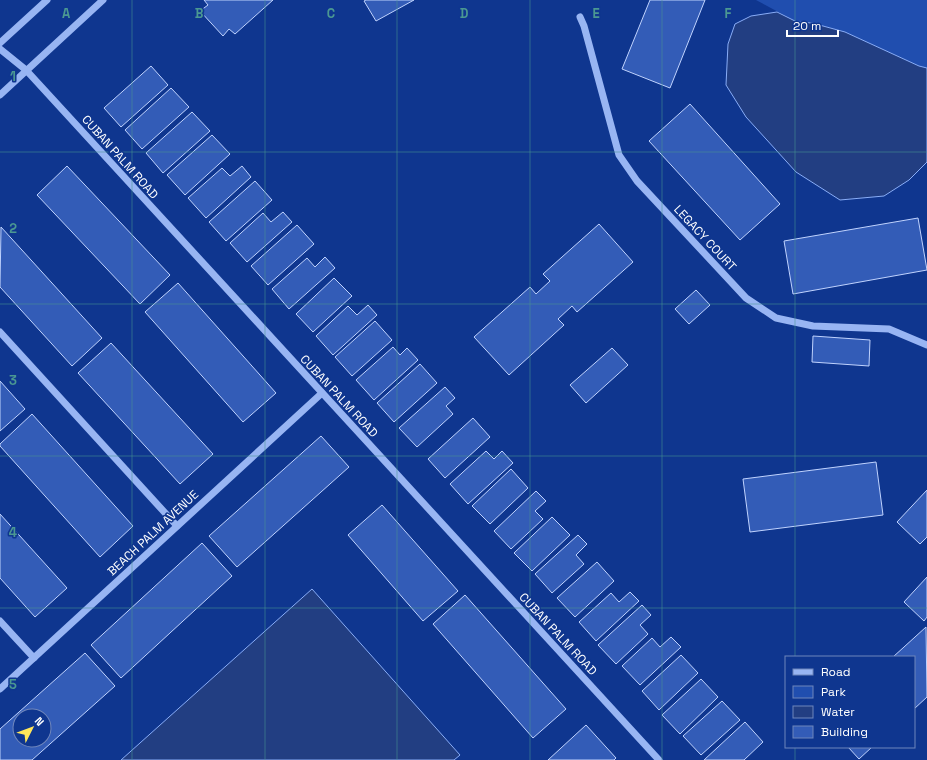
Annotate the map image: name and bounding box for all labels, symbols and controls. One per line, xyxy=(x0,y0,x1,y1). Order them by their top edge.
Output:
text: A xyxy=(62,5,71,22)
text: B xyxy=(195,5,204,22)
text: C xyxy=(327,5,335,22)
text: D xyxy=(460,5,469,22)
text: E xyxy=(592,5,600,22)
text: F xyxy=(725,5,732,22)
scale bar xyxy=(787,12,838,38)
text: 20 m xyxy=(793,18,821,34)
text: 1 xyxy=(10,68,16,85)
street label: CUBAN PALM ROAD xyxy=(78,112,162,202)
street label: LEGACY COURT xyxy=(670,202,740,274)
text: 2 xyxy=(9,220,17,237)
street label: CUBAN PALM ROAD xyxy=(297,351,381,441)
text: 3 xyxy=(9,372,17,389)
street label: BEACH PALM AVENUE xyxy=(104,487,202,579)
text: 4 xyxy=(9,524,17,541)
street label: CUBAN PALM ROAD xyxy=(516,589,600,679)
legend xyxy=(785,656,915,748)
text: Road xyxy=(821,664,850,680)
text: 5 xyxy=(9,676,17,693)
text: Park xyxy=(821,684,846,700)
text: Water xyxy=(821,704,855,720)
north arrow xyxy=(12,708,52,748)
text: N xyxy=(32,714,47,729)
text: Building xyxy=(821,724,868,740)

